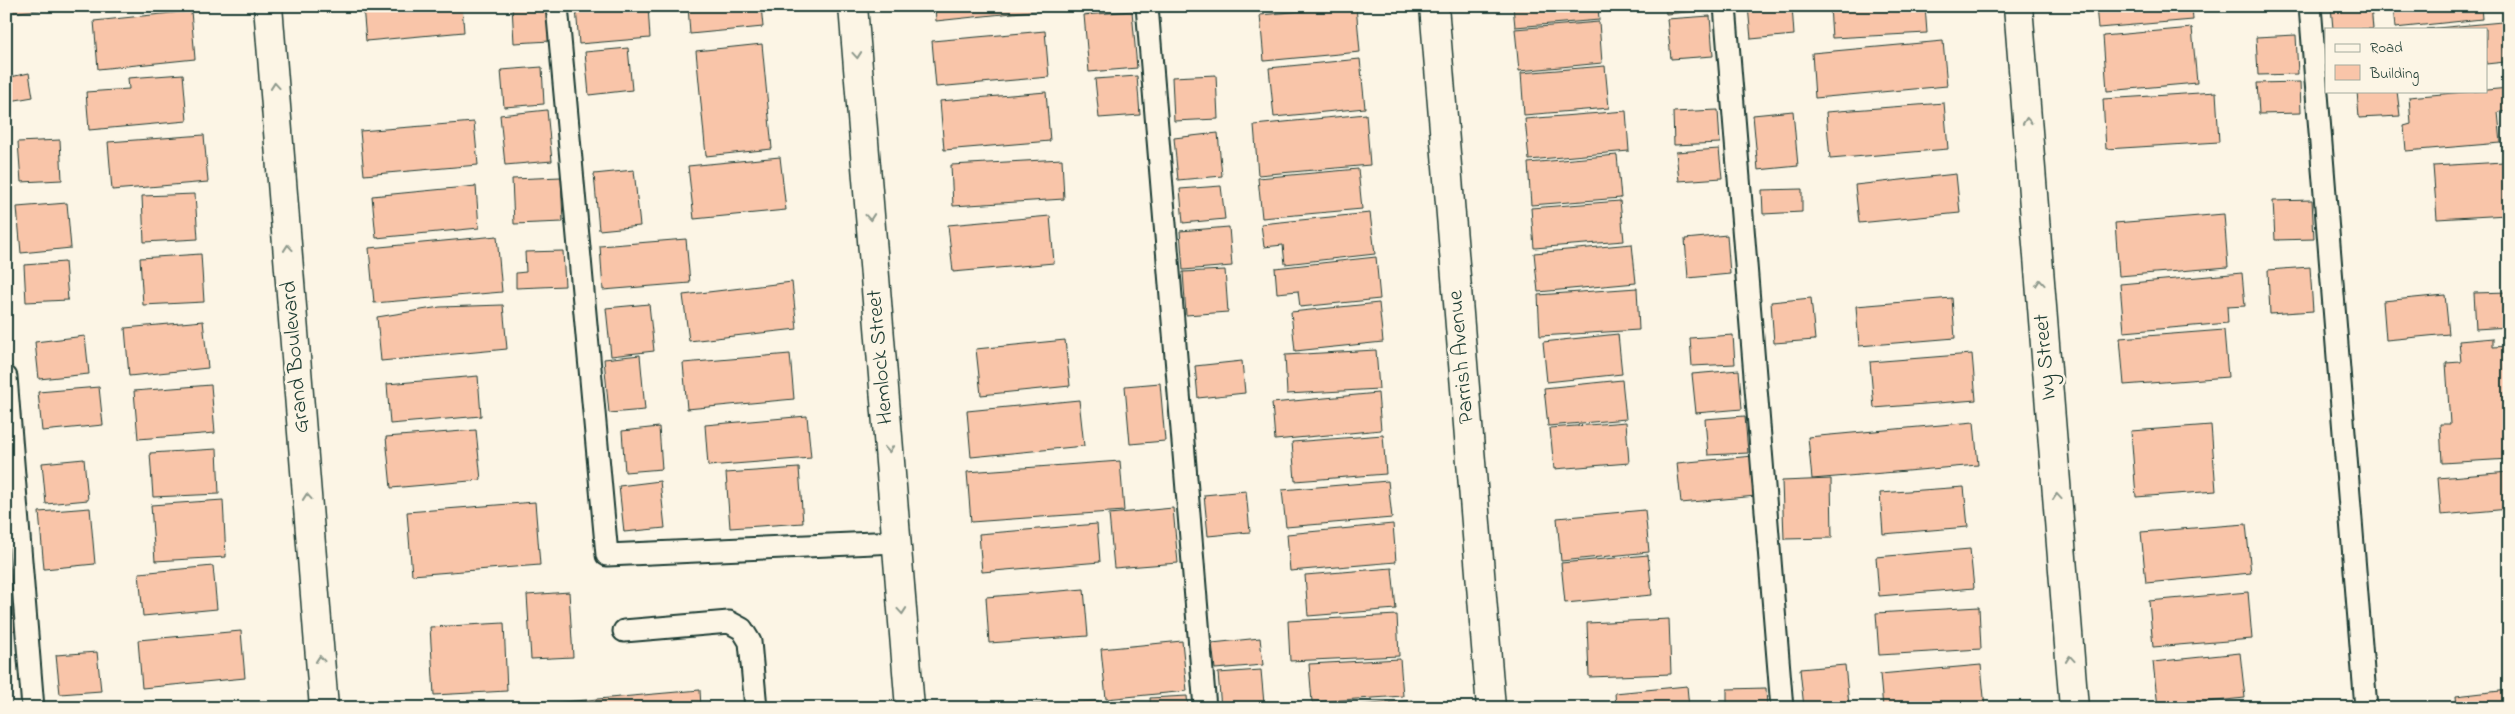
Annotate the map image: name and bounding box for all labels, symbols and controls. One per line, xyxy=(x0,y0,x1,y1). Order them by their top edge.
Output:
legend xyxy=(2325,28,2488,92)
text: Road xyxy=(2370,37,2403,59)
one-way arrow xyxy=(851,51,862,59)
text: Building xyxy=(2369,63,2419,86)
one-way arrow xyxy=(269,82,280,90)
one-way arrow xyxy=(2022,117,2033,125)
one-way arrow xyxy=(864,213,875,221)
one-way arrow xyxy=(282,244,293,252)
street label: Grand Boulevard xyxy=(273,279,319,435)
one-way arrow xyxy=(2035,279,2046,287)
street label: Hemlock Street xyxy=(859,288,903,426)
street label: Parrish Avenue xyxy=(1440,289,1484,425)
street label: Ivy Street xyxy=(2026,312,2067,402)
one-way arrow xyxy=(883,445,894,453)
one-way arrow xyxy=(302,493,313,501)
one-way arrow xyxy=(2052,493,2063,501)
one-way arrow xyxy=(896,607,907,615)
one-way arrow xyxy=(315,655,326,663)
one-way arrow xyxy=(2065,655,2076,663)

